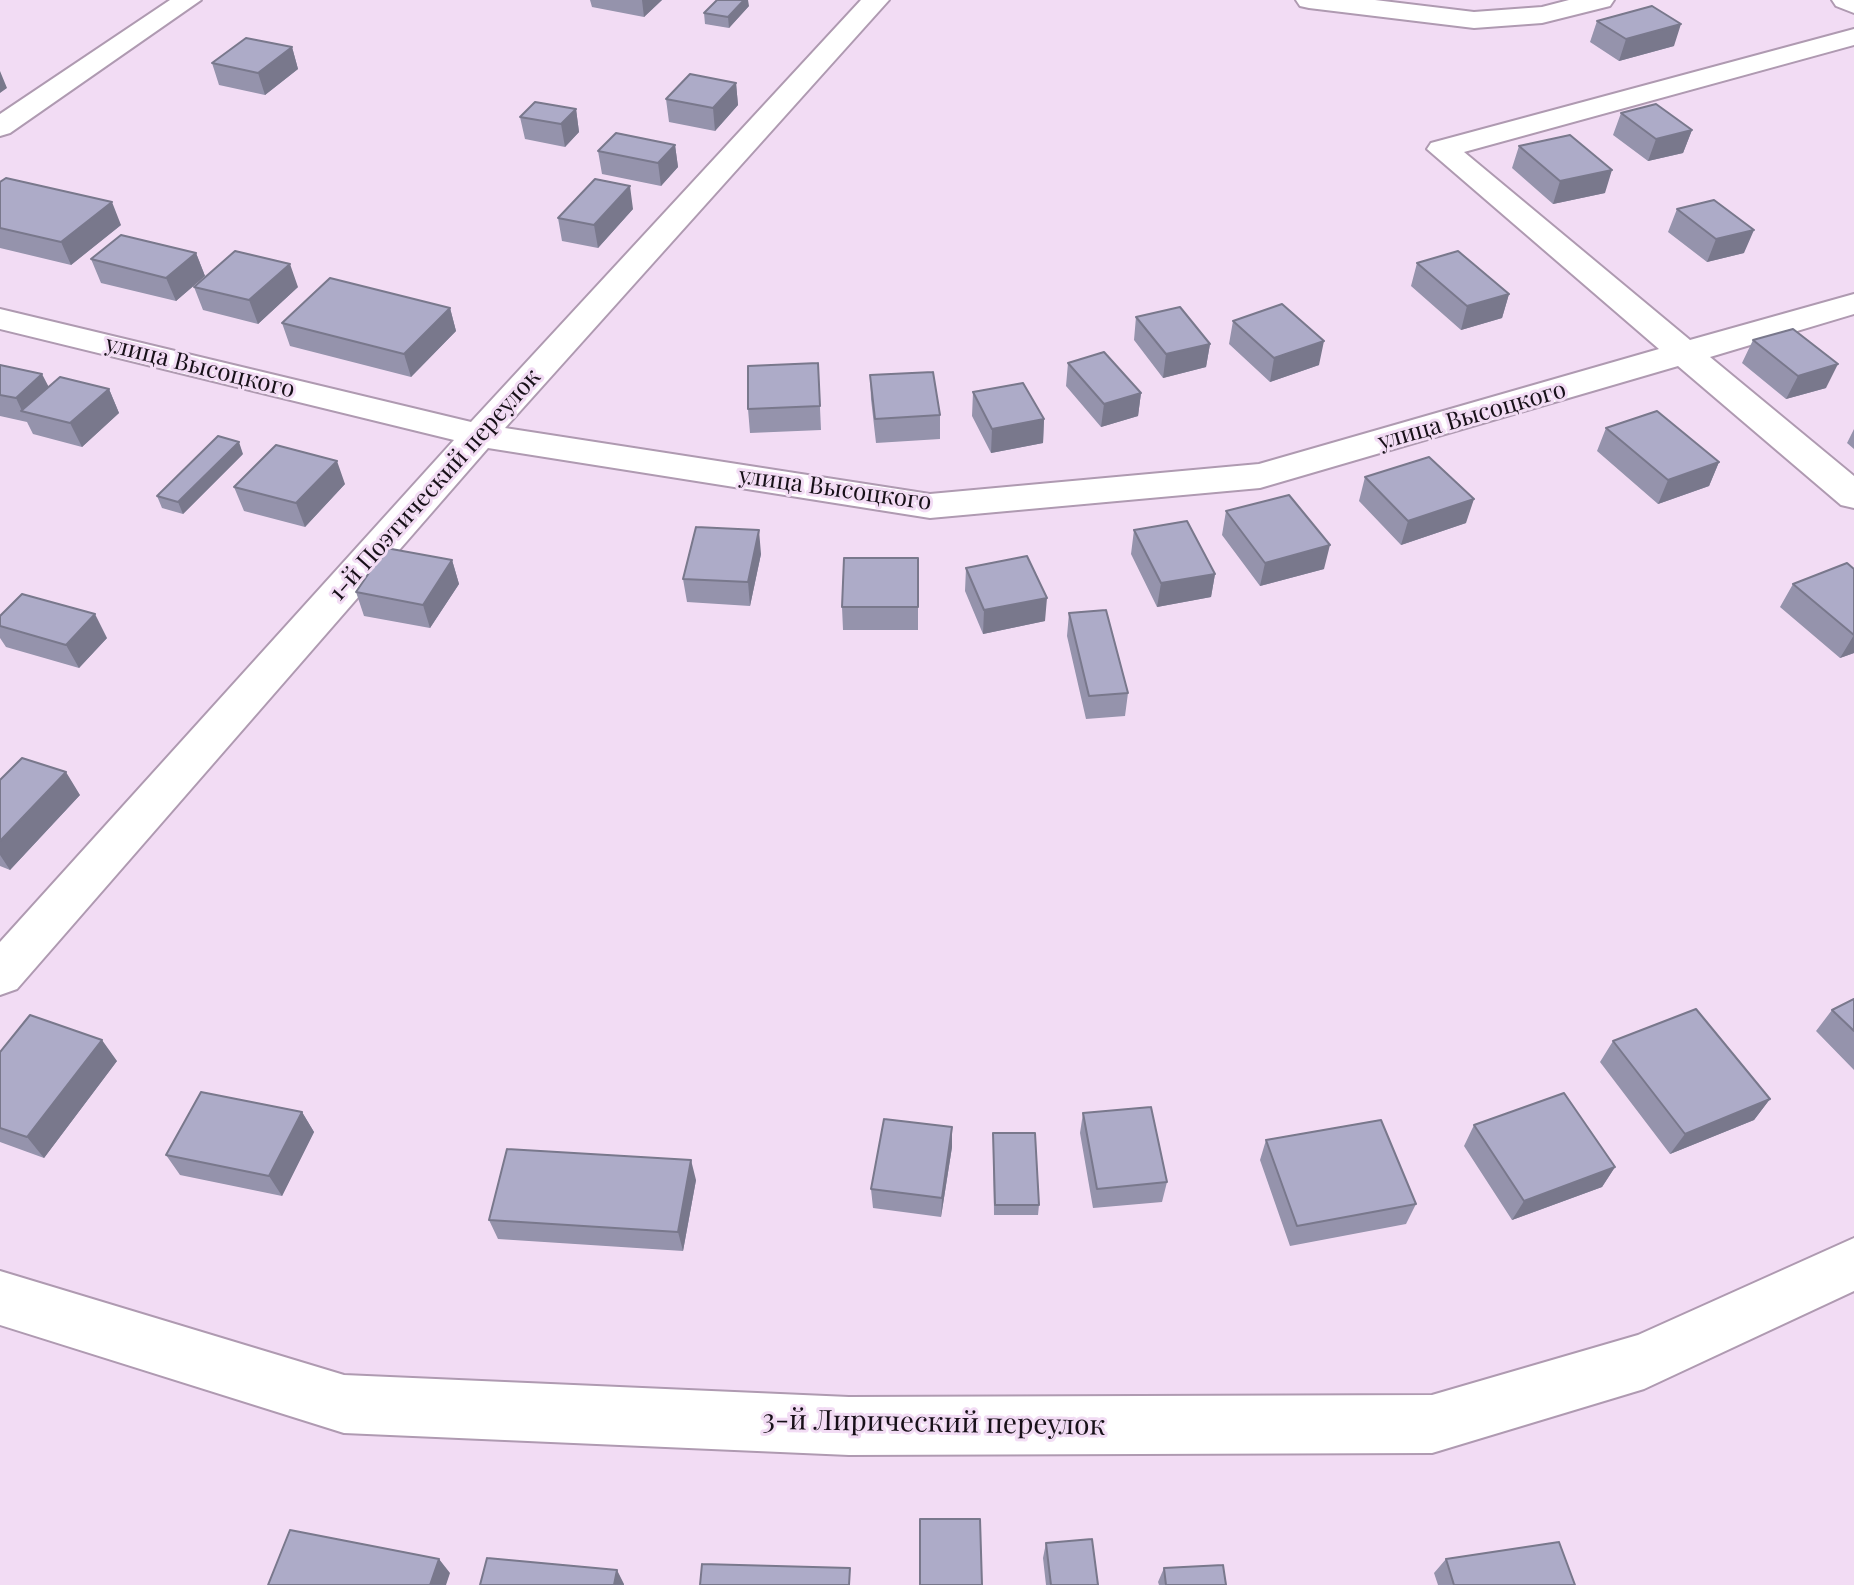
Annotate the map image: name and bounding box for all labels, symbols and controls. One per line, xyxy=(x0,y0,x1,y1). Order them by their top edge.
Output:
street label: улица Высоцкого xyxy=(102,330,298,404)
street label: 1-й Поэтический переулок xyxy=(323,363,547,607)
street label: улица Высоцкого xyxy=(1375,375,1569,457)
street label: улица Высоцкого xyxy=(737,461,933,517)
street label: 3-й Лирический переулок xyxy=(762,1403,1106,1443)

